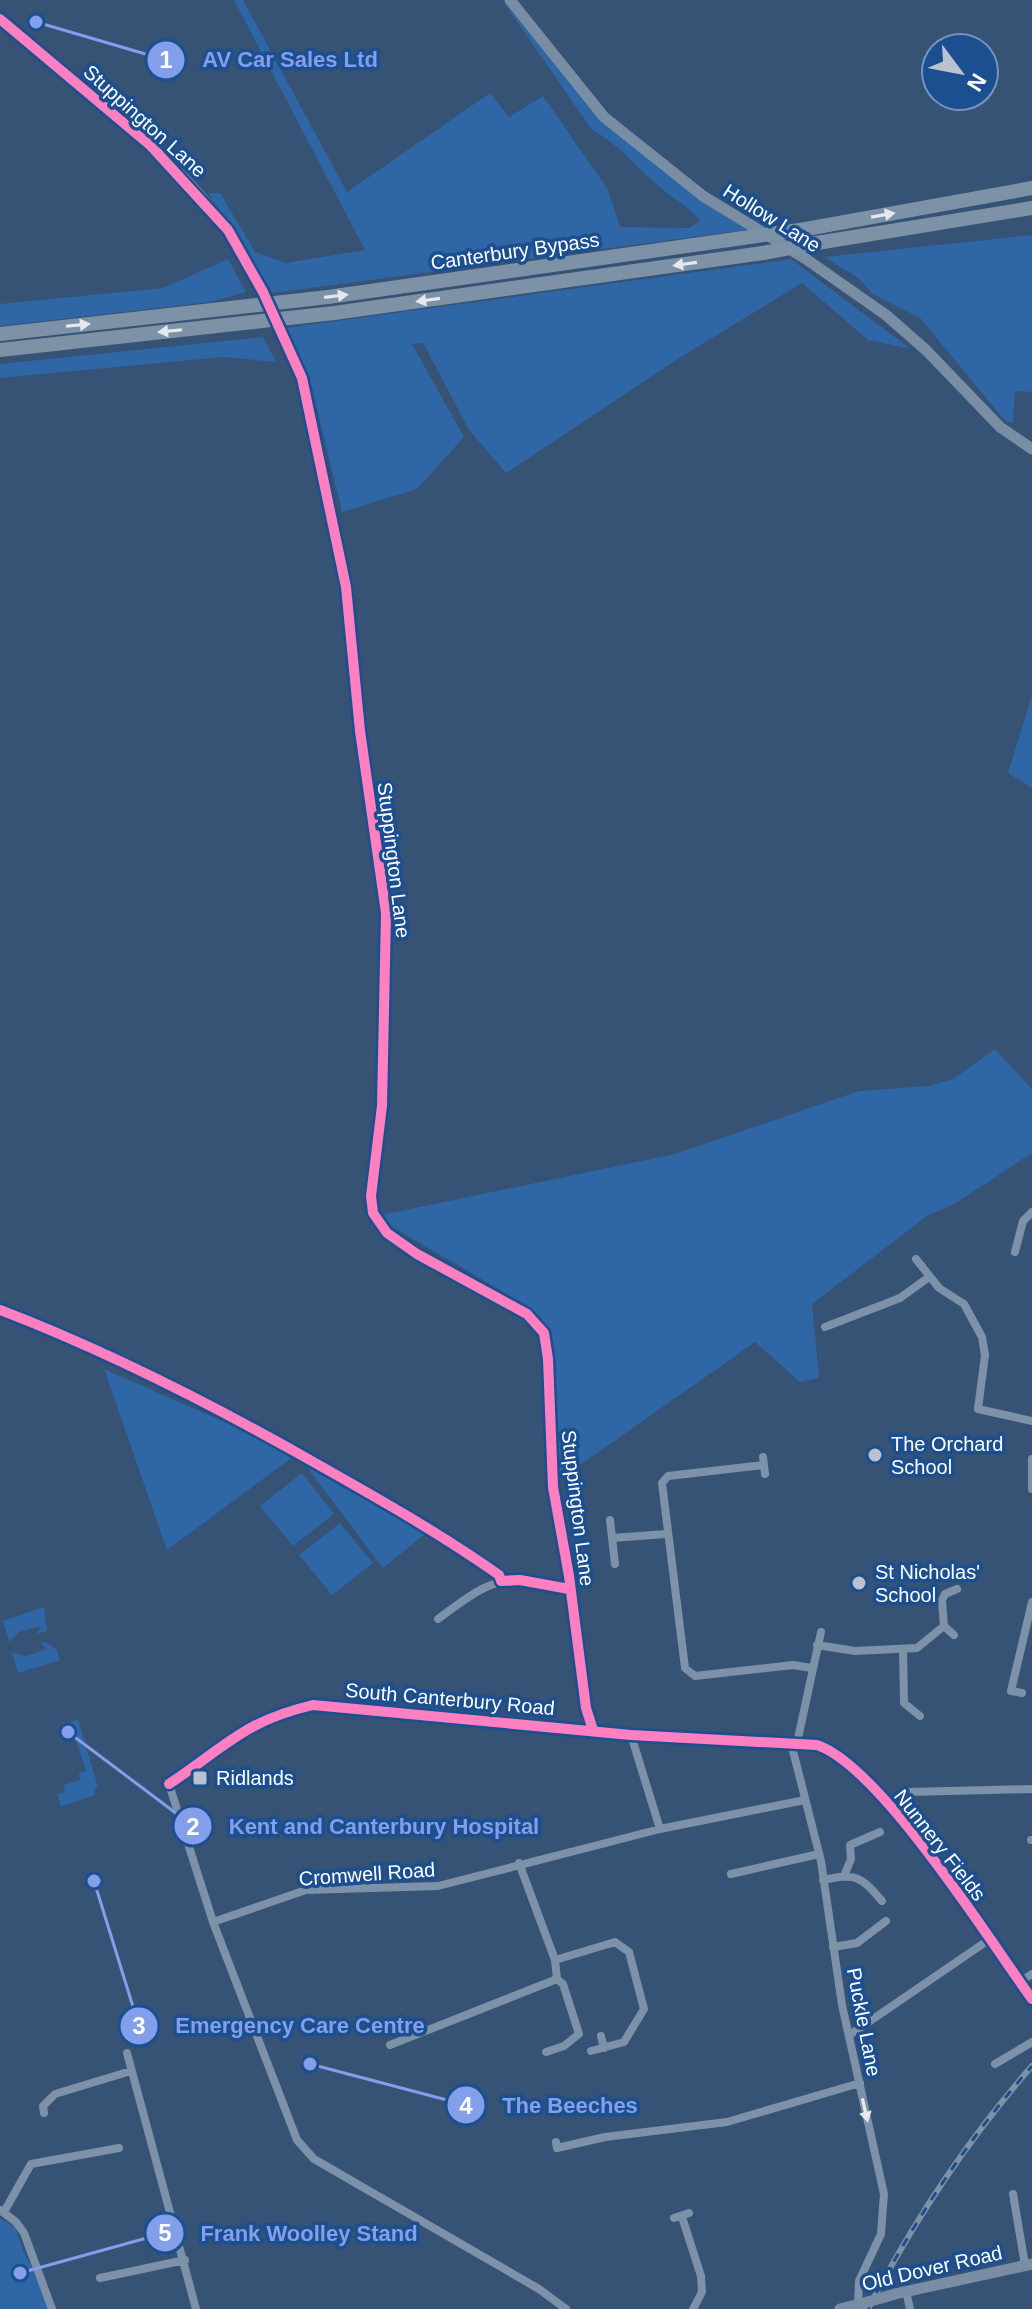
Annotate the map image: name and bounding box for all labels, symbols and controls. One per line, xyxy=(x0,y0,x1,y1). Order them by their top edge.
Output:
north arrow xyxy=(920,32,1000,112)
callout: AV Car Sales Ltd xyxy=(146,37,394,83)
text: 1 xyxy=(159,46,173,73)
text: AV Car Sales Ltd xyxy=(202,47,378,72)
street label: Stuppington Lane xyxy=(79,60,211,182)
text: N xyxy=(962,69,991,96)
street label: Hollow Lane xyxy=(719,180,825,256)
one-way arrow xyxy=(871,208,896,220)
street label: Canterbury Bypass xyxy=(429,228,601,274)
one-way arrow xyxy=(673,258,698,271)
one-way arrow xyxy=(324,289,349,302)
one-way arrow xyxy=(415,294,440,307)
one-way arrow xyxy=(65,319,90,332)
one-way arrow xyxy=(157,325,182,338)
street label: Stuppington Lane xyxy=(374,781,414,939)
street label: Stuppington Lane xyxy=(558,1429,598,1587)
place label: The Orchard School xyxy=(891,1433,1003,1478)
marker: The Orchard School xyxy=(866,1446,884,1464)
place label: St Nicholas' School xyxy=(875,1561,980,1606)
marker: St Nicholas' School xyxy=(850,1574,868,1592)
street label: South Canterbury Road xyxy=(344,1679,556,1719)
place label: Ridlands xyxy=(216,1767,294,1789)
marker: Ridlands xyxy=(191,1769,209,1787)
street label: Nunnery Fields xyxy=(890,1785,990,1905)
callout: Kent and Canterbury Hospital xyxy=(173,1803,556,1849)
text: 2 xyxy=(186,1813,200,1840)
text: Kent and Canterbury Hospital xyxy=(229,1814,539,1839)
street label: Cromwell Road xyxy=(298,1858,436,1890)
street label: Puckle Lane xyxy=(843,1966,885,2078)
callout: Emergency Care Centre xyxy=(119,2003,441,2049)
text: 3 xyxy=(132,2012,146,2039)
text: Emergency Care Centre xyxy=(175,2013,425,2038)
callout: The Beeches xyxy=(446,2082,654,2128)
text: 4 xyxy=(459,2092,473,2119)
text: The Beeches xyxy=(502,2093,638,2118)
one-way arrow xyxy=(859,2098,872,2123)
callout: Frank Woolley Stand xyxy=(145,2210,434,2256)
text: 5 xyxy=(158,2219,172,2246)
text: Frank Woolley Stand xyxy=(200,2221,418,2246)
street label: Old Dover Road xyxy=(860,2241,1004,2295)

